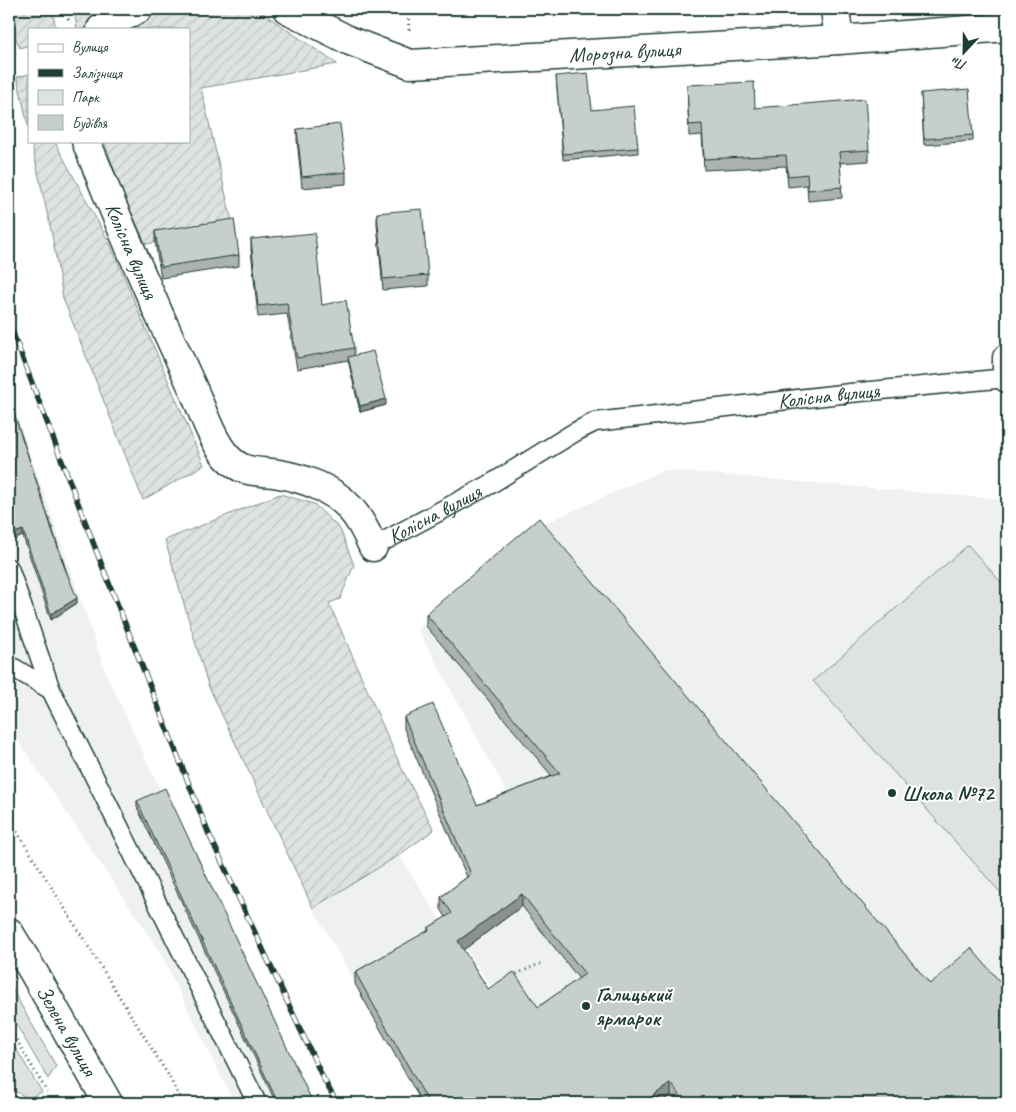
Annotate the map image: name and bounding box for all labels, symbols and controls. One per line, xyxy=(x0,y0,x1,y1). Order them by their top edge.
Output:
legend xyxy=(28,28,190,142)
north arrow xyxy=(938,28,988,78)
street label: Морозна вулиця xyxy=(568,36,683,68)
text: Вулиця xyxy=(72,38,109,57)
text: Пн xyxy=(949,53,969,74)
text: Залізниця xyxy=(72,64,123,83)
text: Парк xyxy=(72,88,100,107)
text: Будівля xyxy=(72,114,107,133)
street label: Колісна вулиця xyxy=(99,199,164,304)
street label: Колісна вулиця xyxy=(776,377,882,414)
street label: Колісна вулиця xyxy=(384,478,487,550)
place label: Школа №72 xyxy=(902,780,996,806)
marker: Школа №72 xyxy=(886,787,898,799)
street label: Зелена вулиця xyxy=(31,981,104,1082)
place label: Галицький ярмарок xyxy=(596,981,674,1031)
marker: Галицький ярмарок xyxy=(580,1000,592,1012)

